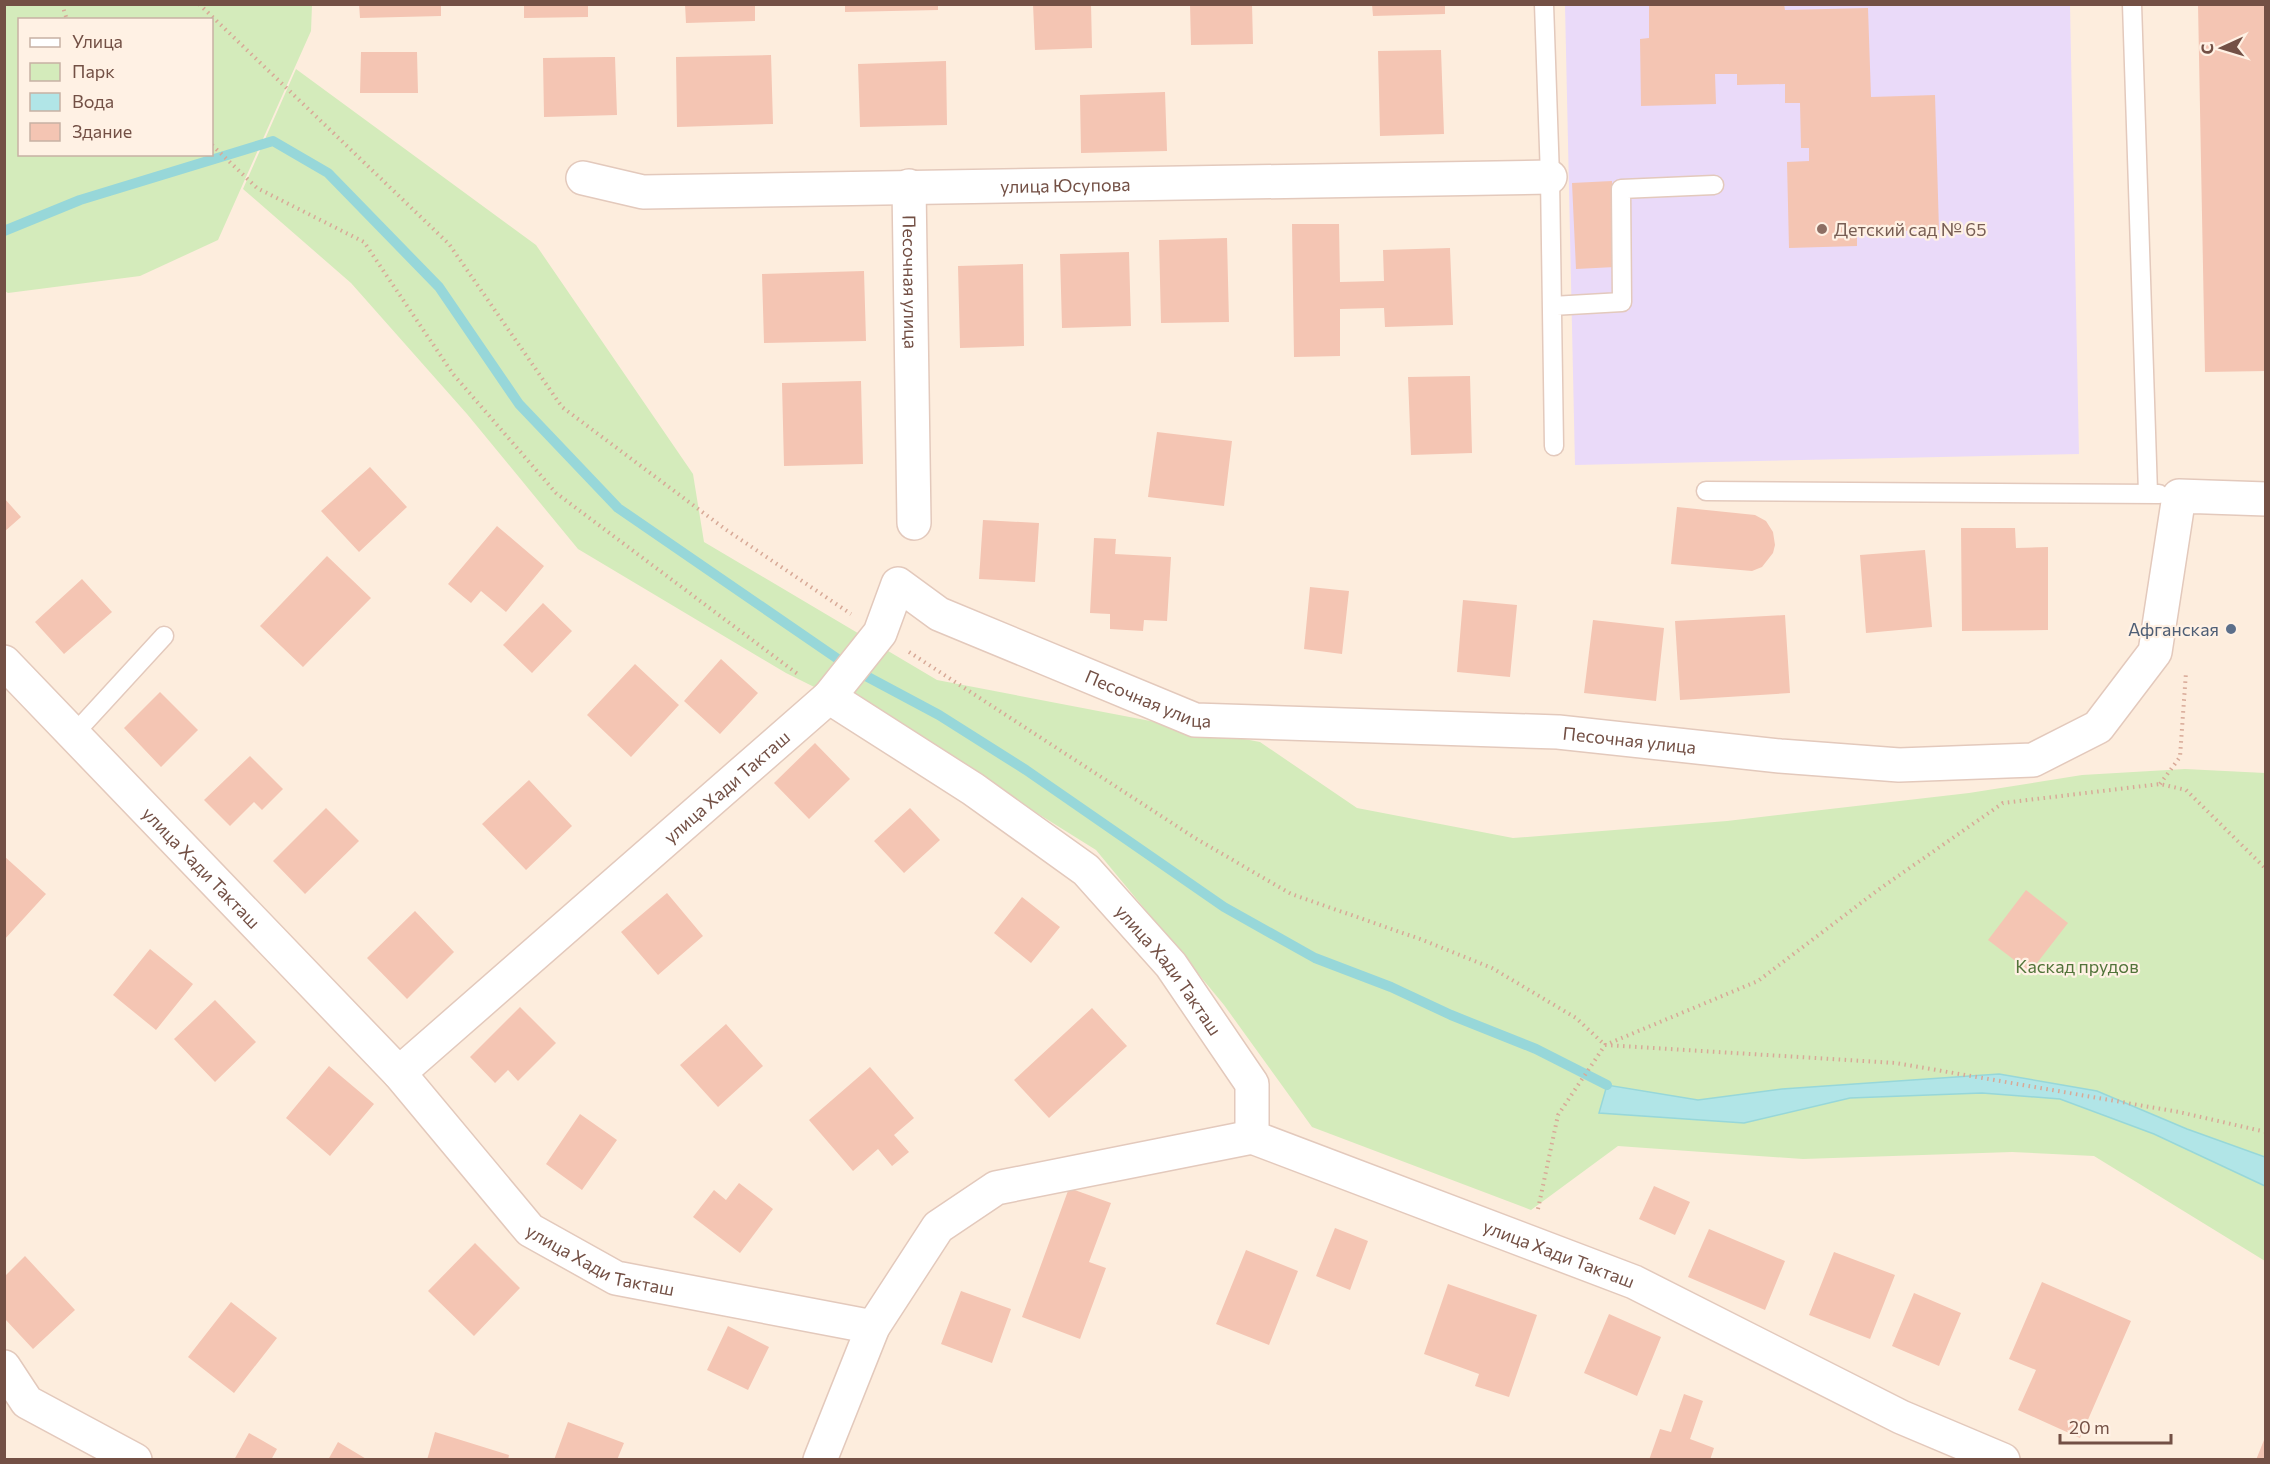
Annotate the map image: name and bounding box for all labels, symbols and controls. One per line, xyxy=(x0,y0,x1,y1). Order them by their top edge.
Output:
legend xyxy=(18,18,213,156)
north arrow xyxy=(2192,18,2252,78)
text: Улица xyxy=(72,30,123,52)
text: С xyxy=(2197,43,2216,55)
text: Парк xyxy=(72,60,115,82)
text: Вода xyxy=(72,90,114,112)
text: Здание xyxy=(72,120,132,142)
street label: улица Юсупова xyxy=(1000,173,1131,197)
street label: Песочная улица xyxy=(898,215,922,349)
place label: Детский сад № 65 xyxy=(1834,218,1987,240)
marker: Детский сад № 65 xyxy=(1815,222,1829,236)
place label: Афганская xyxy=(2128,618,2219,640)
marker: Афганская xyxy=(2224,622,2238,636)
street label: Песочная улица xyxy=(1082,665,1211,732)
street label: Песочная улица xyxy=(1562,722,1697,758)
street label: улица Хади Такташ xyxy=(659,726,794,848)
street label: улица Хади Такташ xyxy=(138,802,265,933)
street label: улица Хади Такташ xyxy=(1111,900,1227,1039)
park label: Каскад прудов xyxy=(2015,955,2139,977)
street label: улица Хади Такташ xyxy=(1480,1215,1638,1292)
street label: улица Хади Такташ xyxy=(522,1219,676,1300)
scale bar xyxy=(2060,1407,2171,1445)
text: 20 m xyxy=(2069,1416,2110,1438)

